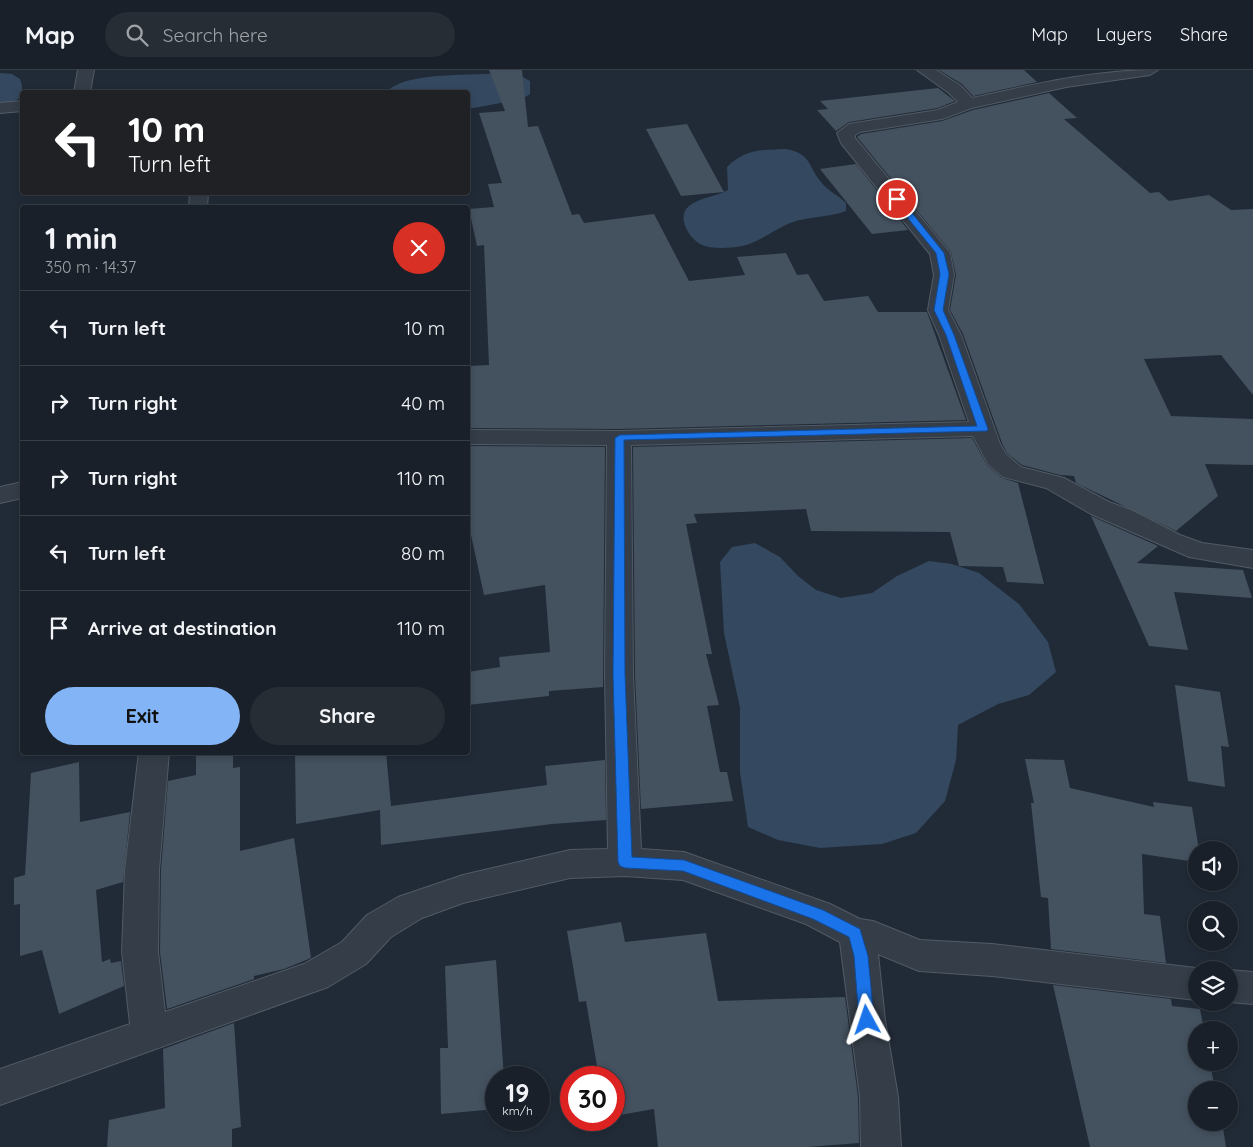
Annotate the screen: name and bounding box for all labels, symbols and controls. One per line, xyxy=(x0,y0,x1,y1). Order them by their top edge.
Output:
search box xyxy=(105,12,455,57)
text: Map xyxy=(25,20,75,50)
icon: search xyxy=(123,21,151,49)
text: Search here xyxy=(163,23,268,47)
text: Map xyxy=(1031,23,1068,46)
text: Layers xyxy=(1096,23,1152,46)
text: Share xyxy=(1180,23,1228,46)
text: 10 m xyxy=(128,107,205,151)
icon: left xyxy=(45,110,110,175)
text: Turn left xyxy=(128,150,211,178)
pin xyxy=(876,178,918,220)
icon: arrive xyxy=(883,185,911,213)
text: 1 min xyxy=(45,219,118,257)
button: close xyxy=(393,222,445,274)
text: 350 m · 14:37 xyxy=(45,257,136,277)
icon: left xyxy=(45,314,73,342)
text: Turn left xyxy=(88,316,166,340)
text: 10 m xyxy=(404,316,445,340)
icon: right xyxy=(45,389,73,417)
text: Turn right xyxy=(88,391,177,415)
text: 40 m xyxy=(401,391,445,415)
icon: right xyxy=(45,464,73,492)
text: Turn right xyxy=(88,466,177,490)
text: 110 m xyxy=(397,466,445,490)
icon: left xyxy=(45,539,73,567)
text: Turn left xyxy=(88,541,166,565)
text: 80 m xyxy=(401,541,445,565)
icon: arrive xyxy=(45,614,73,642)
text: Arrive at destination xyxy=(88,616,277,640)
text: 110 m xyxy=(397,616,445,640)
button: Exit xyxy=(45,687,240,745)
button: Share xyxy=(250,687,445,745)
map controls xyxy=(1188,841,1238,1131)
button: sound xyxy=(1188,841,1238,891)
button: search xyxy=(1188,901,1238,951)
button: layers xyxy=(1188,961,1238,1011)
position arrow xyxy=(840,993,892,1045)
button: + xyxy=(1188,1021,1238,1071)
speed limit sign: 30 xyxy=(560,1066,625,1131)
text: 19 xyxy=(506,1077,529,1108)
button: − xyxy=(1188,1081,1238,1131)
text: km/h xyxy=(502,1103,533,1118)

